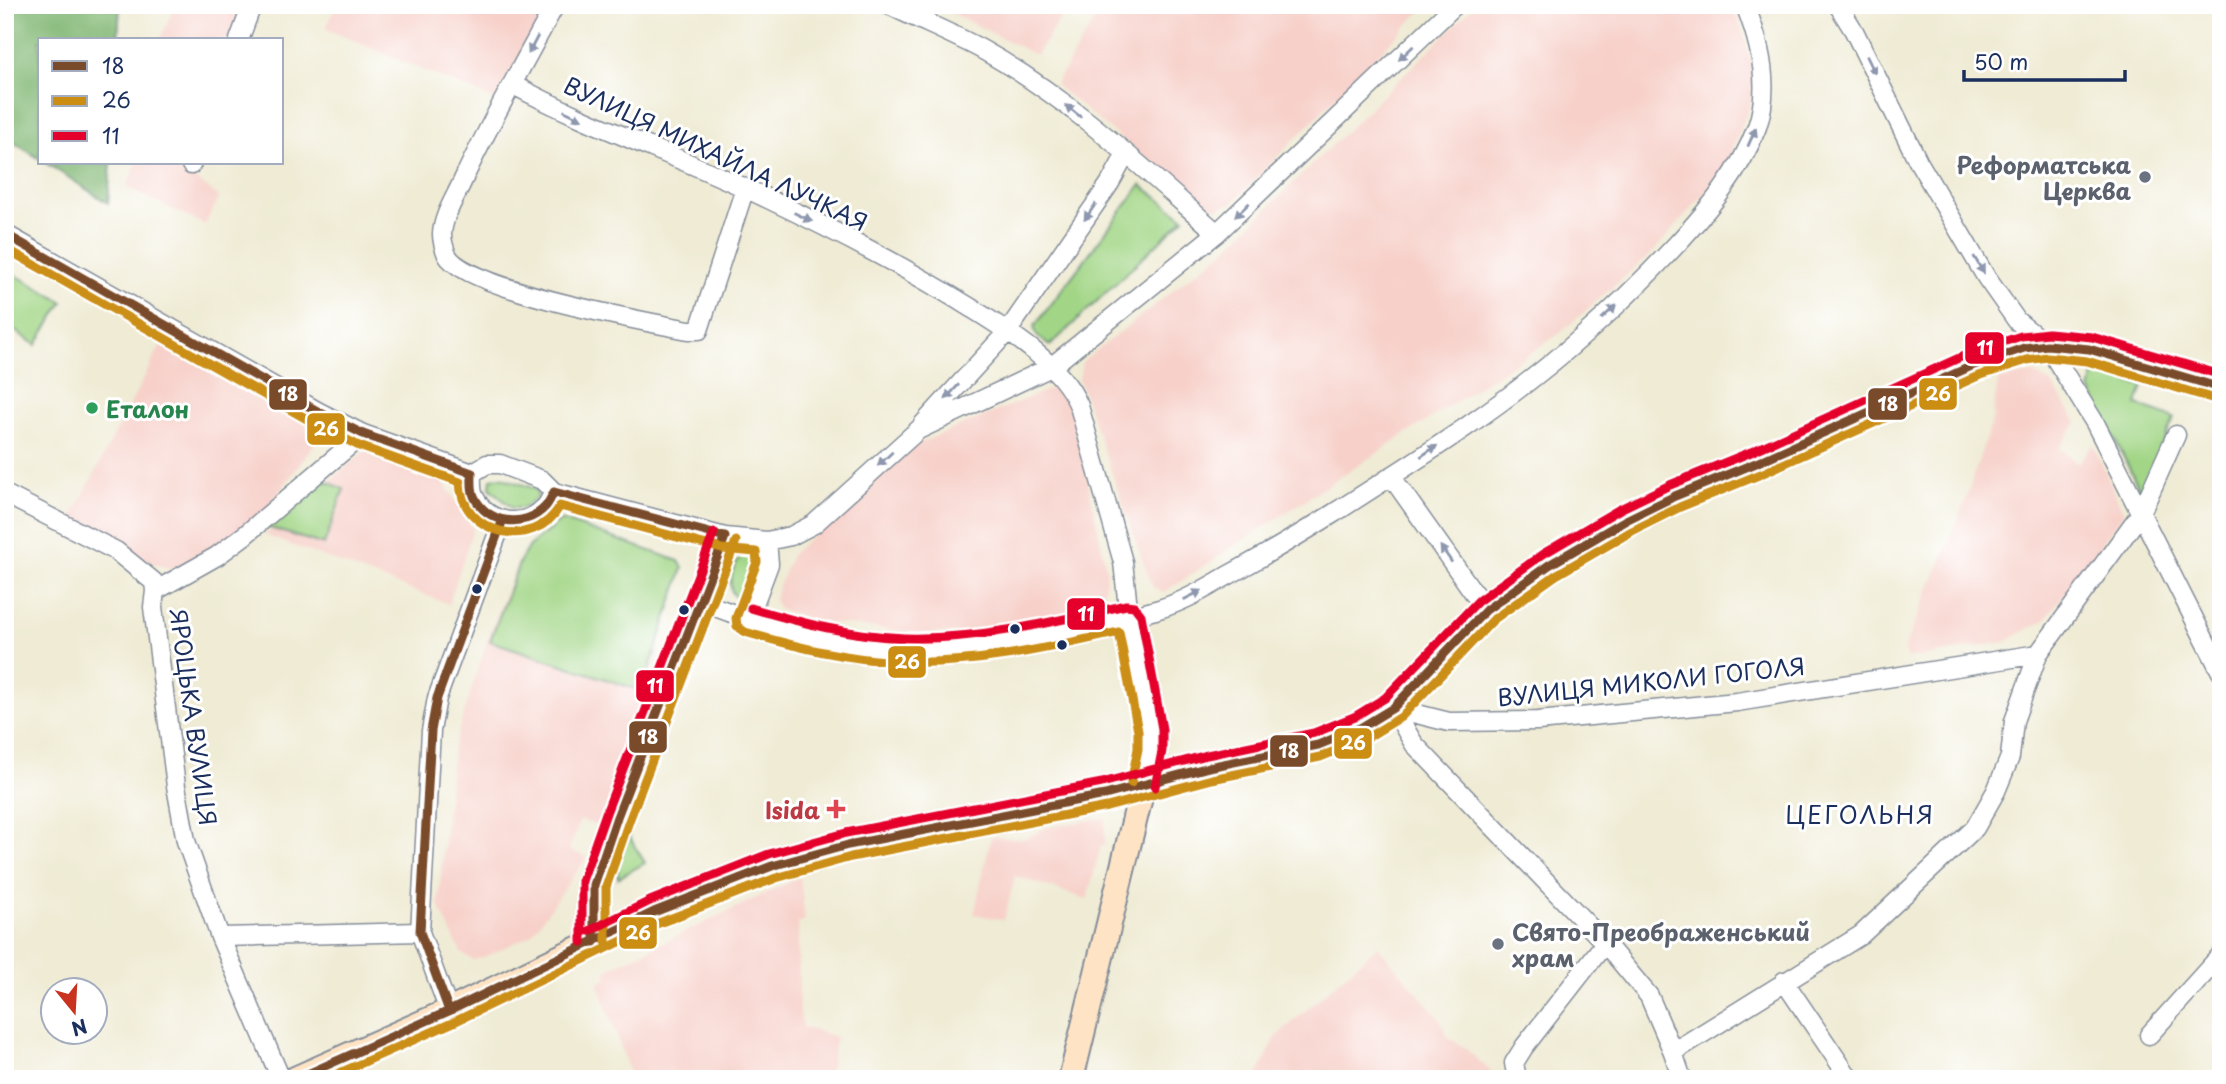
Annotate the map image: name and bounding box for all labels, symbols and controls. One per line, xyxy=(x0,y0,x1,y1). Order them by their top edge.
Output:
one-way arrow xyxy=(528,35,539,55)
legend xyxy=(38,38,284,164)
scale bar xyxy=(1964,38,2124,82)
one-way arrow xyxy=(1399,44,1415,61)
text: 50 m xyxy=(1974,45,2028,77)
text: 18 xyxy=(102,49,125,81)
one-way arrow xyxy=(1865,55,1876,75)
street label: ВУЛИЦЯ МИХАЙЛА ЛУЧКАЯ xyxy=(558,67,874,239)
text: 26 xyxy=(102,83,131,115)
one-way arrow xyxy=(1064,104,1082,119)
one-way arrow xyxy=(563,109,583,121)
text: 11 xyxy=(102,119,120,151)
one-way arrow xyxy=(1747,127,1758,148)
place label: Реформатська Церква xyxy=(1956,147,2131,208)
marker: Реформатська Церква xyxy=(2137,169,2153,185)
one-way arrow xyxy=(1084,202,1097,221)
one-way arrow xyxy=(1234,202,1251,218)
one-way arrow xyxy=(793,212,813,223)
one-way arrow xyxy=(1973,255,1986,274)
one-way arrow xyxy=(1600,304,1618,320)
line badge: 11 xyxy=(1964,331,2005,365)
text: 11 xyxy=(1976,333,1994,361)
line badge: 26 xyxy=(1918,377,1958,411)
line badge: 18 xyxy=(268,378,308,411)
text: 18 xyxy=(278,379,299,407)
text: 26 xyxy=(1925,379,1951,407)
one-way arrow xyxy=(945,383,961,400)
line badge: 18 xyxy=(1867,387,1908,421)
text: 18 xyxy=(1878,389,1899,417)
place label: Еталон xyxy=(106,391,189,426)
marker: Еталон xyxy=(84,400,100,416)
line badge: 26 xyxy=(306,412,346,446)
text: 26 xyxy=(313,414,339,442)
one-way arrow xyxy=(1420,444,1438,458)
one-way arrow xyxy=(877,450,894,466)
one-way arrow xyxy=(1439,545,1453,563)
unlabelled marker xyxy=(470,582,484,596)
one-way arrow xyxy=(1183,589,1203,600)
line badge: 11 xyxy=(1066,597,1106,631)
text: 11 xyxy=(1077,599,1095,627)
unlabelled marker xyxy=(677,603,691,617)
street label: ЯРОЦЬКА ВУЛИЦЯ xyxy=(161,606,227,828)
unlabelled marker xyxy=(1008,622,1022,636)
unlabelled marker xyxy=(1055,638,1069,652)
line badge: 26 xyxy=(887,645,927,679)
text: 26 xyxy=(894,647,920,675)
street label: ВУЛИЦЯ МИКОЛИ ГОГОЛЯ xyxy=(1496,647,1806,715)
line badge: 11 xyxy=(635,669,675,703)
text: 11 xyxy=(646,671,664,699)
line badge: 18 xyxy=(628,720,668,754)
text: 18 xyxy=(638,722,659,750)
line badge: 26 xyxy=(1333,727,1373,760)
text: 26 xyxy=(1340,728,1366,756)
line badge: 18 xyxy=(1269,734,1309,768)
text: 18 xyxy=(1279,736,1300,764)
place label: Isida xyxy=(765,792,820,827)
district label: ЦЕГОЛЬНЯ xyxy=(1785,796,1935,832)
marker: Isida xyxy=(826,799,846,819)
place label: Свято-Преображенський храм xyxy=(1512,914,1810,975)
line badge: 26 xyxy=(618,916,658,950)
text: 26 xyxy=(625,918,651,946)
marker: Свято-Преображенський храм xyxy=(1490,936,1506,952)
north arrow xyxy=(38,976,108,1046)
text: N xyxy=(68,1012,91,1044)

